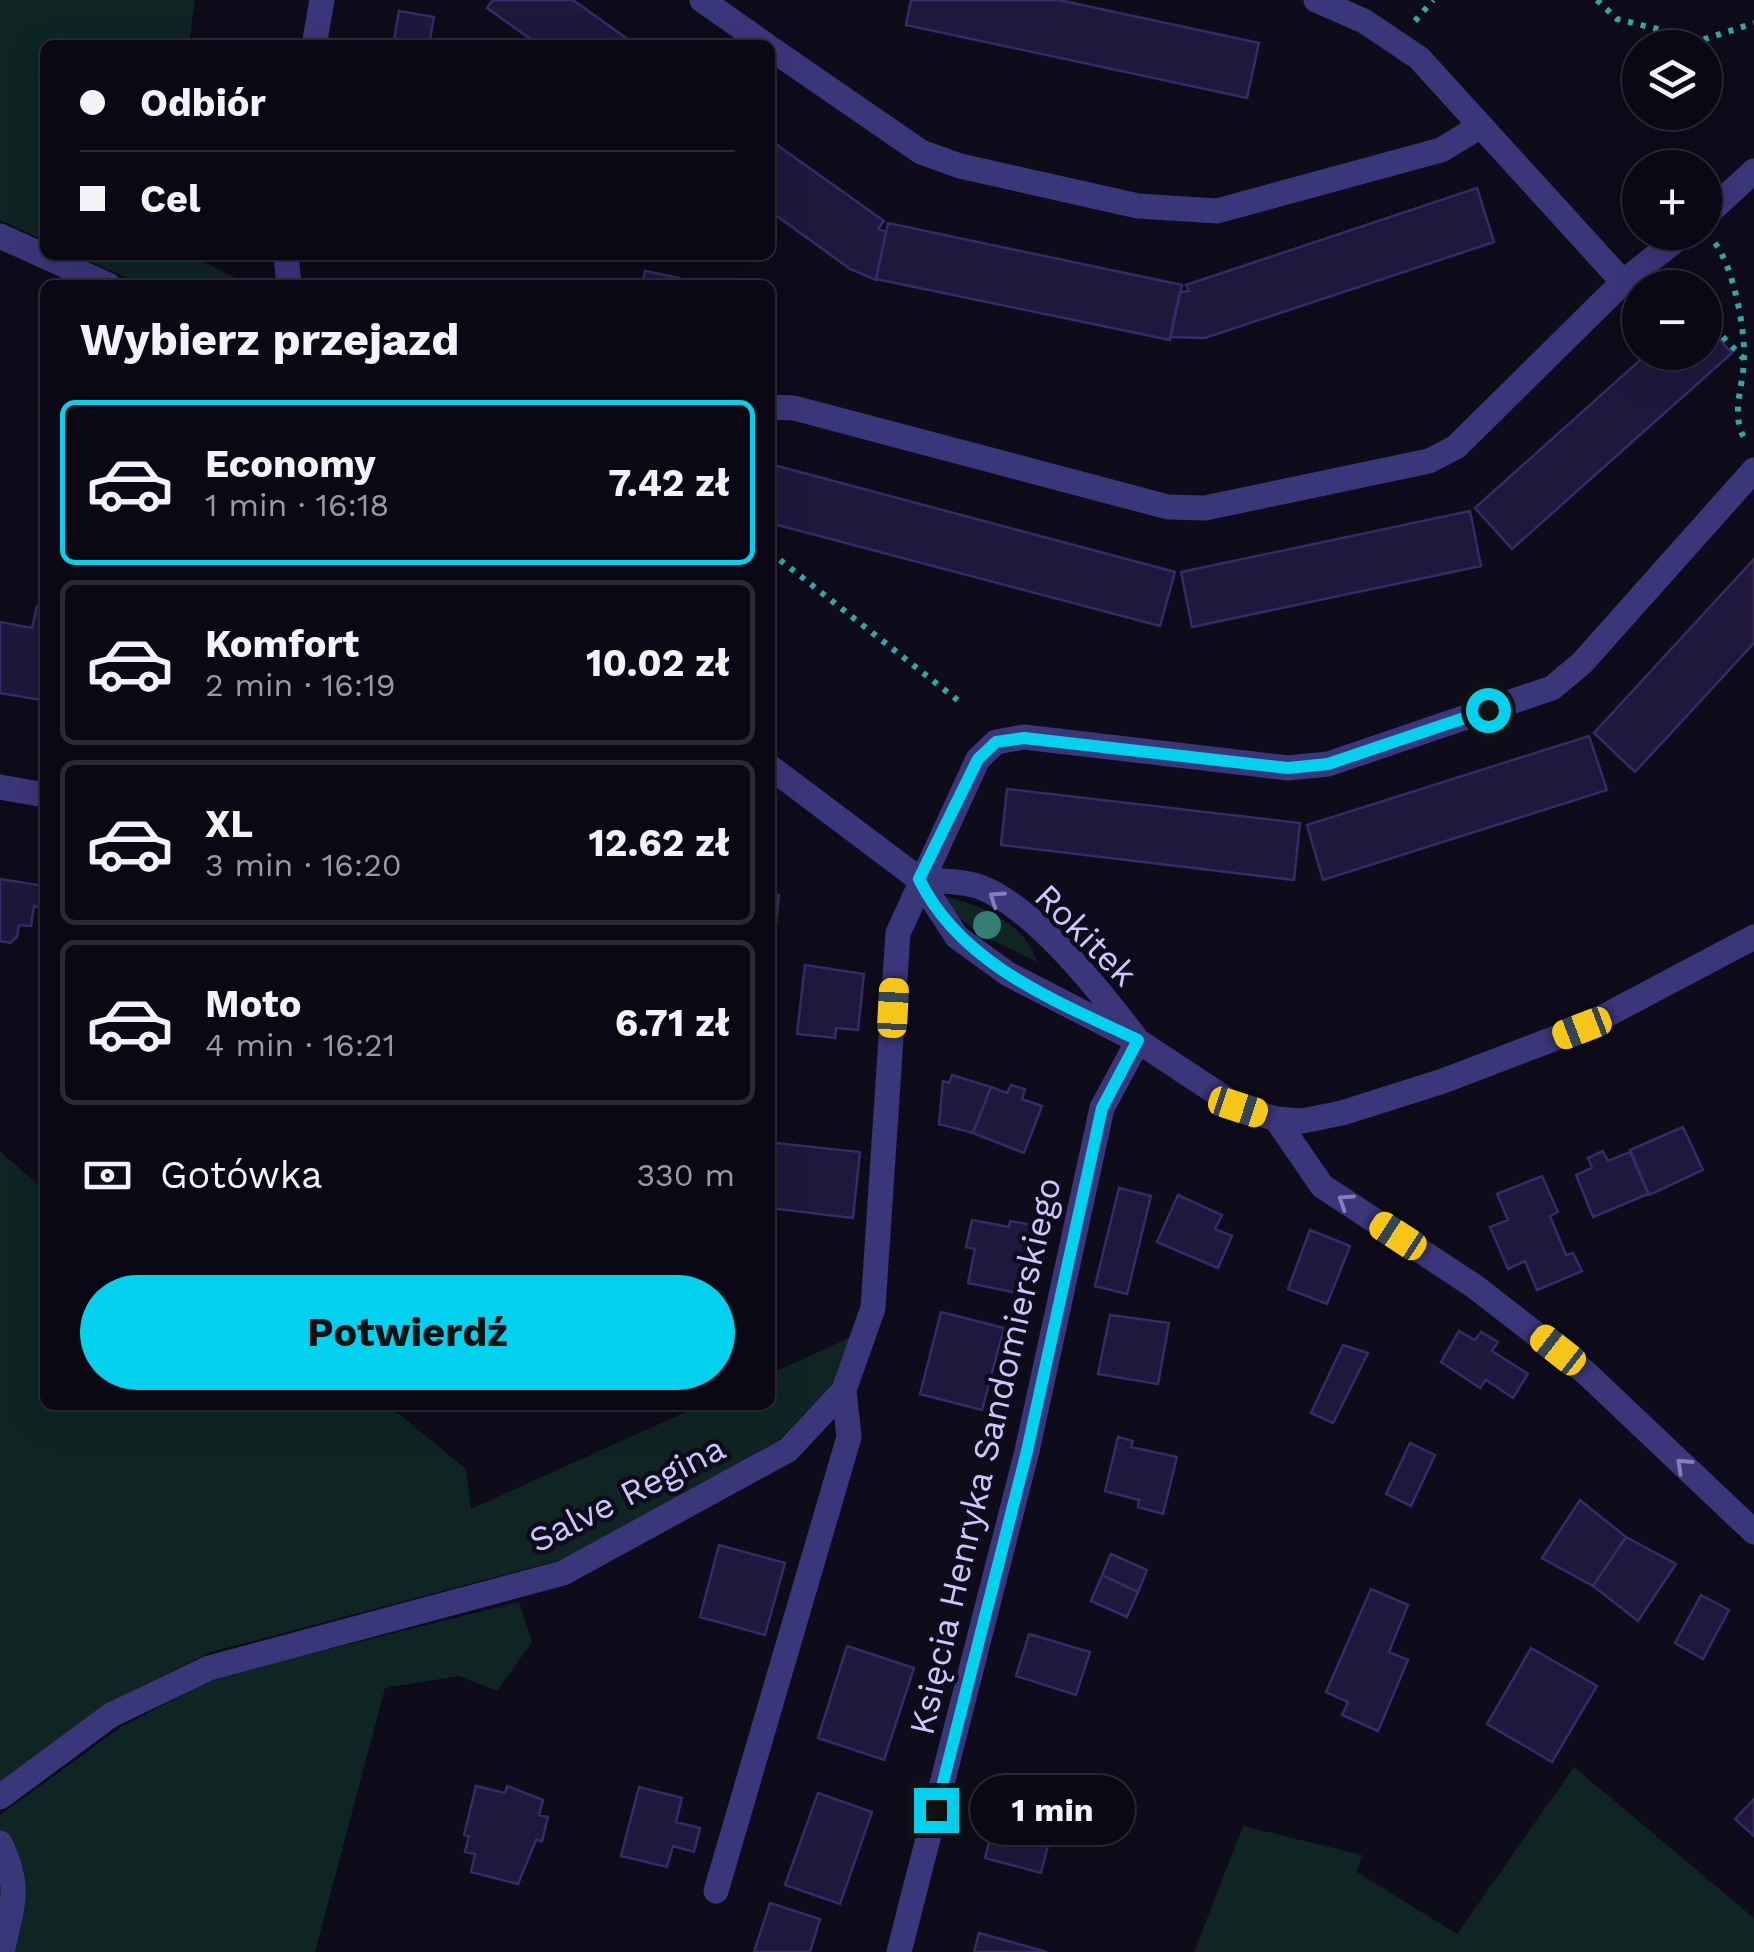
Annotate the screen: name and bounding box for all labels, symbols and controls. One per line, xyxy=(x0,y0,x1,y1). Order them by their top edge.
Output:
map controls xyxy=(1622,30,1722,370)
button: layers xyxy=(1622,30,1722,130)
text: Odbiór xyxy=(140,81,266,125)
button: + xyxy=(1622,150,1722,250)
text: Cel xyxy=(140,177,200,221)
button: − xyxy=(1622,270,1722,370)
text: Wybierz przejazd xyxy=(80,313,459,366)
icon: car xyxy=(85,438,175,528)
text: Economy xyxy=(205,442,376,486)
text: 7.42 zł xyxy=(608,461,730,505)
text: 1 min · 16:18 xyxy=(205,486,389,524)
icon: car xyxy=(85,618,175,708)
text: Komfort xyxy=(205,622,359,666)
text: 10.02 zł xyxy=(586,641,730,685)
text: 2 min · 16:19 xyxy=(205,666,395,704)
route start xyxy=(1466,688,1511,733)
icon: car xyxy=(85,798,175,888)
text: XL xyxy=(205,802,253,846)
text: 12.62 zł xyxy=(588,821,730,865)
text: 3 min · 16:20 xyxy=(205,846,402,884)
street label: Rokitek xyxy=(1026,875,1146,995)
one-way arrow xyxy=(989,891,1007,910)
car xyxy=(876,977,910,1039)
icon: car xyxy=(85,978,175,1068)
text: Moto xyxy=(205,982,301,1026)
text: 6.71 zł xyxy=(615,1001,730,1045)
car xyxy=(1549,1003,1615,1053)
text: 4 min · 16:21 xyxy=(205,1026,395,1064)
car xyxy=(1205,1083,1271,1131)
icon: cash xyxy=(80,1148,135,1203)
text: Gotówka xyxy=(160,1153,323,1197)
text: 330 m xyxy=(636,1156,735,1194)
street label: Księcia Henryka Sandomierskiego xyxy=(900,1173,1070,1739)
one-way arrow xyxy=(1338,1195,1356,1214)
car xyxy=(1365,1207,1431,1265)
button: Potwierdź xyxy=(80,1275,735,1390)
car xyxy=(1525,1320,1591,1380)
street label: Salve Regina xyxy=(522,1427,732,1561)
one-way arrow xyxy=(1676,1459,1695,1477)
callout: 1 min xyxy=(971,1775,1136,1845)
route end xyxy=(914,1788,959,1833)
text: 1 min xyxy=(1011,1791,1094,1829)

